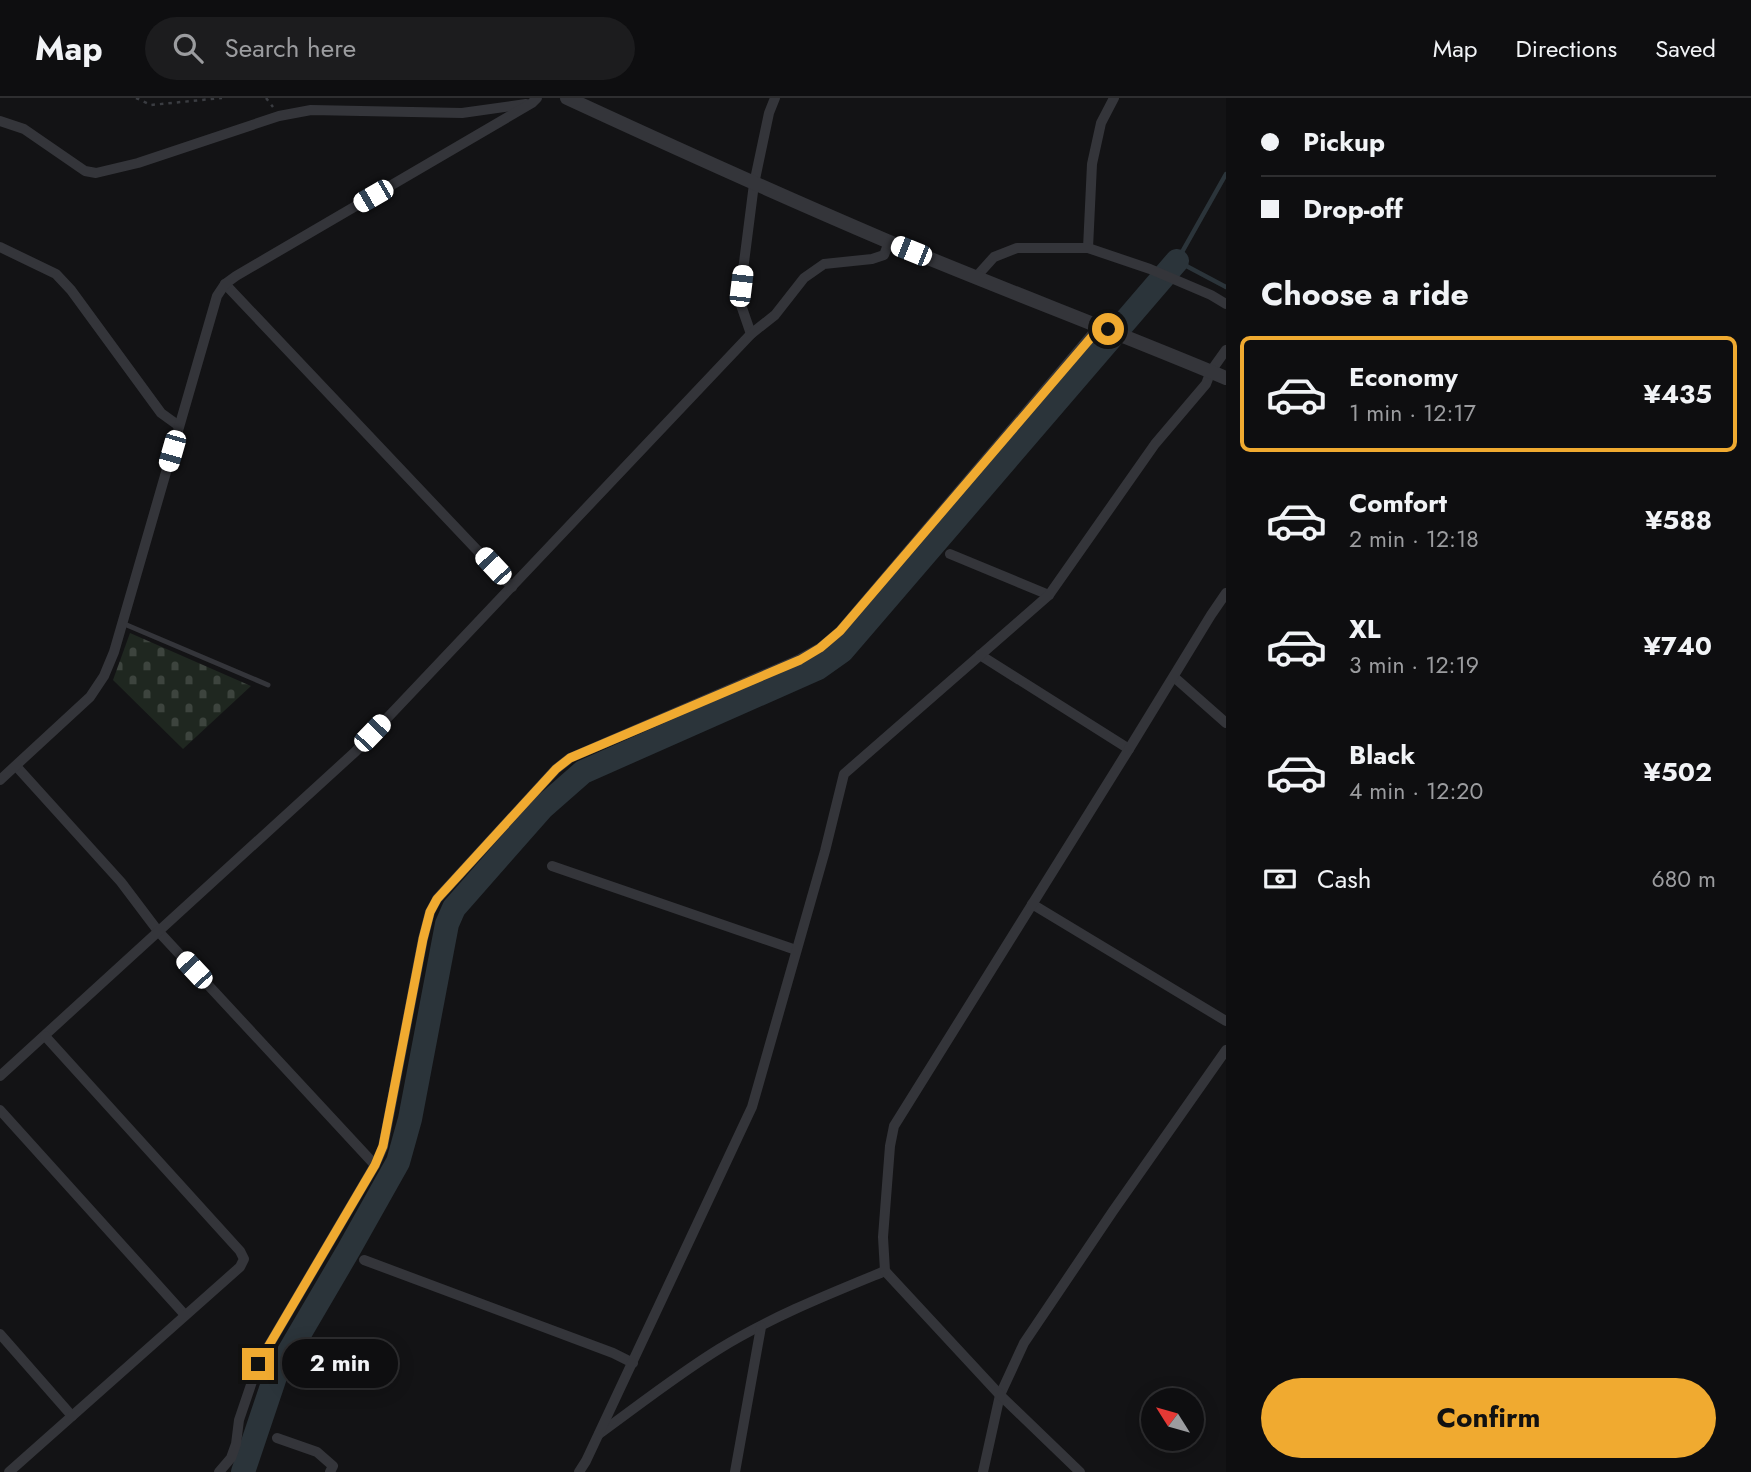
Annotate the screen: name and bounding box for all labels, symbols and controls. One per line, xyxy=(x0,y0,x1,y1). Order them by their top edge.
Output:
search box xyxy=(145,17,635,80)
text: Map xyxy=(35,25,103,72)
icon: search xyxy=(169,29,207,67)
text: Search here xyxy=(225,29,356,67)
text: Map xyxy=(1433,31,1478,66)
text: Directions xyxy=(1516,31,1617,66)
text: Saved xyxy=(1655,31,1716,66)
text: Pickup xyxy=(1303,123,1385,161)
car xyxy=(350,176,397,216)
text: Drop-off xyxy=(1303,190,1403,228)
car xyxy=(888,233,935,269)
car xyxy=(729,264,754,308)
text: Choose a ride xyxy=(1261,271,1469,317)
route start xyxy=(1092,313,1124,345)
text: Economy xyxy=(1349,358,1458,396)
icon: car xyxy=(1265,363,1328,426)
text: ¥435 xyxy=(1644,375,1712,413)
text: 1 min · 12:17 xyxy=(1349,396,1476,430)
car xyxy=(157,428,188,474)
text: Comfort xyxy=(1349,484,1447,522)
icon: car xyxy=(1265,489,1328,552)
text: ¥588 xyxy=(1645,501,1712,539)
text: 2 min · 12:18 xyxy=(1349,522,1479,556)
car xyxy=(471,543,516,589)
text: XL xyxy=(1349,610,1381,648)
icon: car xyxy=(1265,615,1328,678)
text: ¥740 xyxy=(1644,627,1712,665)
text: 3 min · 12:19 xyxy=(1349,648,1479,682)
car xyxy=(350,711,395,755)
text: Black xyxy=(1349,736,1415,774)
icon: car xyxy=(1265,741,1328,804)
text: ¥502 xyxy=(1644,753,1712,791)
text: 4 min · 12:20 xyxy=(1349,774,1483,808)
icon: cash xyxy=(1261,860,1299,898)
text: Cash xyxy=(1317,860,1371,898)
text: 680 m xyxy=(1652,862,1716,896)
car xyxy=(172,947,217,993)
callout: 2 min xyxy=(282,1340,398,1388)
text: 2 min xyxy=(310,1346,370,1380)
route end xyxy=(242,1348,274,1380)
button: Confirm xyxy=(1261,1378,1716,1458)
north arrow xyxy=(1141,1388,1204,1451)
map controls xyxy=(1141,1388,1204,1451)

